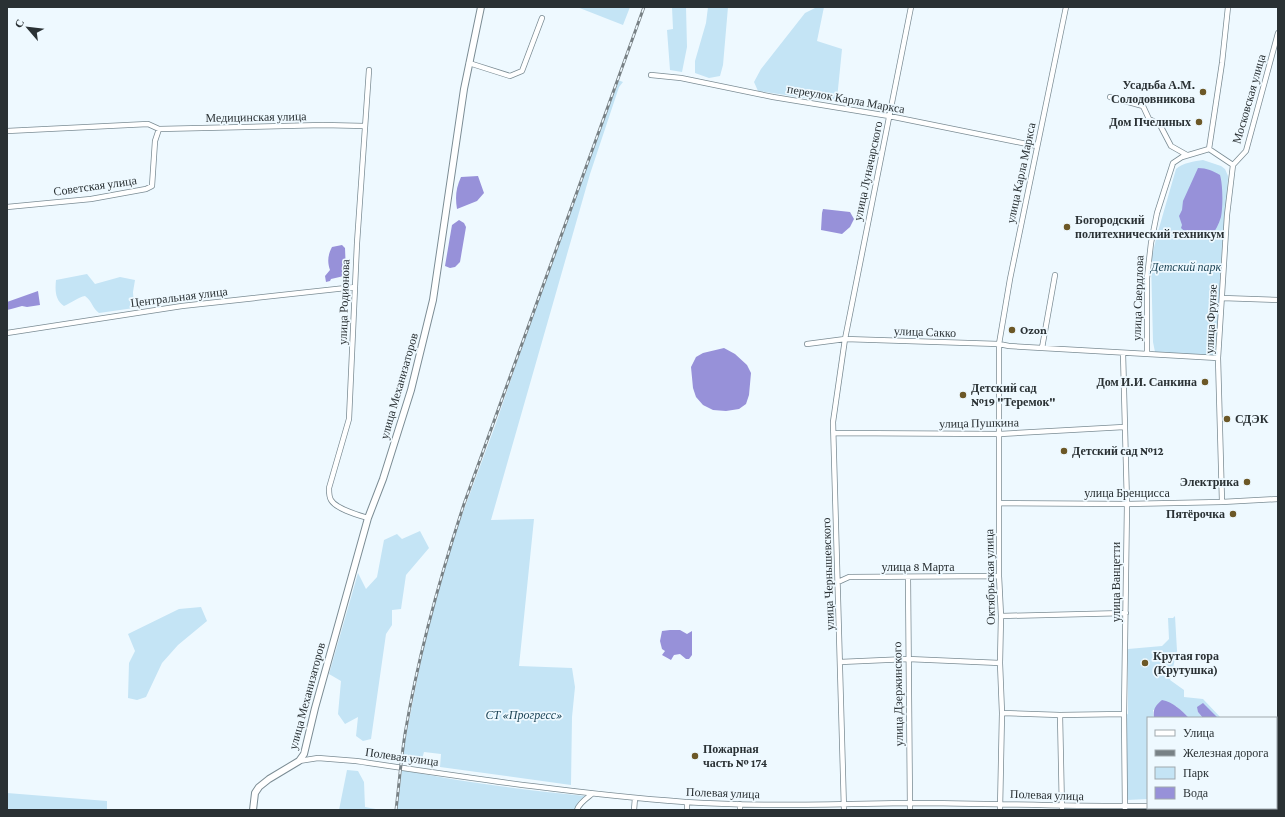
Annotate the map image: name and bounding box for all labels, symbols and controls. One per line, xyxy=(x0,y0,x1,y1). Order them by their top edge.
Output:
north arrow xyxy=(8,8,48,48)
text: С xyxy=(12,17,26,30)
street label: Московская улица xyxy=(1230,52,1269,145)
place label: Усадьба А.М. Солодовникова xyxy=(1111,78,1195,106)
street label: переулок Карла Маркса xyxy=(786,82,907,116)
marker: Усадьба А.М. Солодовникова xyxy=(1198,87,1208,97)
street label: Медицинская улица xyxy=(205,109,307,125)
place label: Дом Пчелиных xyxy=(1109,115,1191,129)
marker: Дом Пчелиных xyxy=(1194,117,1204,127)
street label: улица Луначарского xyxy=(851,120,885,222)
street label: улица Карла Маркса xyxy=(1003,121,1039,225)
street label: Советская улица xyxy=(52,173,138,199)
place label: Богородский политехнический техникум xyxy=(1075,213,1224,241)
marker: Богородский политехнический техникум xyxy=(1062,222,1072,232)
street label: улица Свердлова xyxy=(1130,254,1147,341)
street label: улица Родионова xyxy=(336,258,353,345)
park label: Детский парк xyxy=(1150,260,1222,274)
street label: Центральная улица xyxy=(130,284,229,310)
street label: улица Фрунзе xyxy=(1202,284,1220,354)
place label: Ozon xyxy=(1020,323,1047,337)
street label: улица Сакко xyxy=(894,324,956,340)
marker: Ozon xyxy=(1007,325,1017,335)
street label: улица Механизаторов xyxy=(377,331,421,441)
place label: Дом И.И. Санкина xyxy=(1097,375,1197,389)
marker: Дом И.И. Санкина xyxy=(1200,377,1210,387)
place label: Детский сад №19 "Теремок" xyxy=(971,381,1056,409)
marker: Детский сад №19 "Теремок" xyxy=(958,390,968,400)
place label: СДЭК xyxy=(1235,412,1269,426)
marker: СДЭК xyxy=(1222,414,1232,424)
street label: улица Пушкина xyxy=(939,415,1020,431)
place label: Детский сад №12 xyxy=(1072,444,1164,458)
marker: Детский сад №12 xyxy=(1059,446,1069,456)
place label: Электрика xyxy=(1180,475,1239,489)
marker: Электрика xyxy=(1242,477,1252,487)
street label: улица Бренцисса xyxy=(1084,486,1170,500)
place label: Пятёрочка xyxy=(1166,507,1225,521)
marker: Пятёрочка xyxy=(1228,509,1238,519)
street label: улица Чернышевского xyxy=(819,517,837,631)
street label: Октябрьская улица xyxy=(982,528,998,625)
street label: улица Ванцетти xyxy=(1109,541,1123,622)
street label: улица 8 Марта xyxy=(881,560,955,574)
street label: улица Механизаторов xyxy=(286,641,328,751)
street label: улица Дзержинского xyxy=(890,642,906,746)
place label: Крутая гора (Крутушка) xyxy=(1153,649,1219,677)
marker: Крутая гора (Крутушка) xyxy=(1140,658,1150,668)
park label: СТ «Прогресс» xyxy=(485,708,563,722)
legend xyxy=(1147,717,1277,809)
text: Улица xyxy=(1183,726,1215,740)
place label: Пожарная часть № 174 xyxy=(703,742,768,770)
street label: Полевая улица xyxy=(364,745,440,769)
text: Железная дорога xyxy=(1183,746,1269,760)
marker: Пожарная часть № 174 xyxy=(690,751,700,761)
text: Парк xyxy=(1183,766,1209,780)
street label: Полевая улица xyxy=(686,785,761,801)
text: Вода xyxy=(1183,786,1209,800)
street label: Полевая улица xyxy=(1010,787,1085,803)

